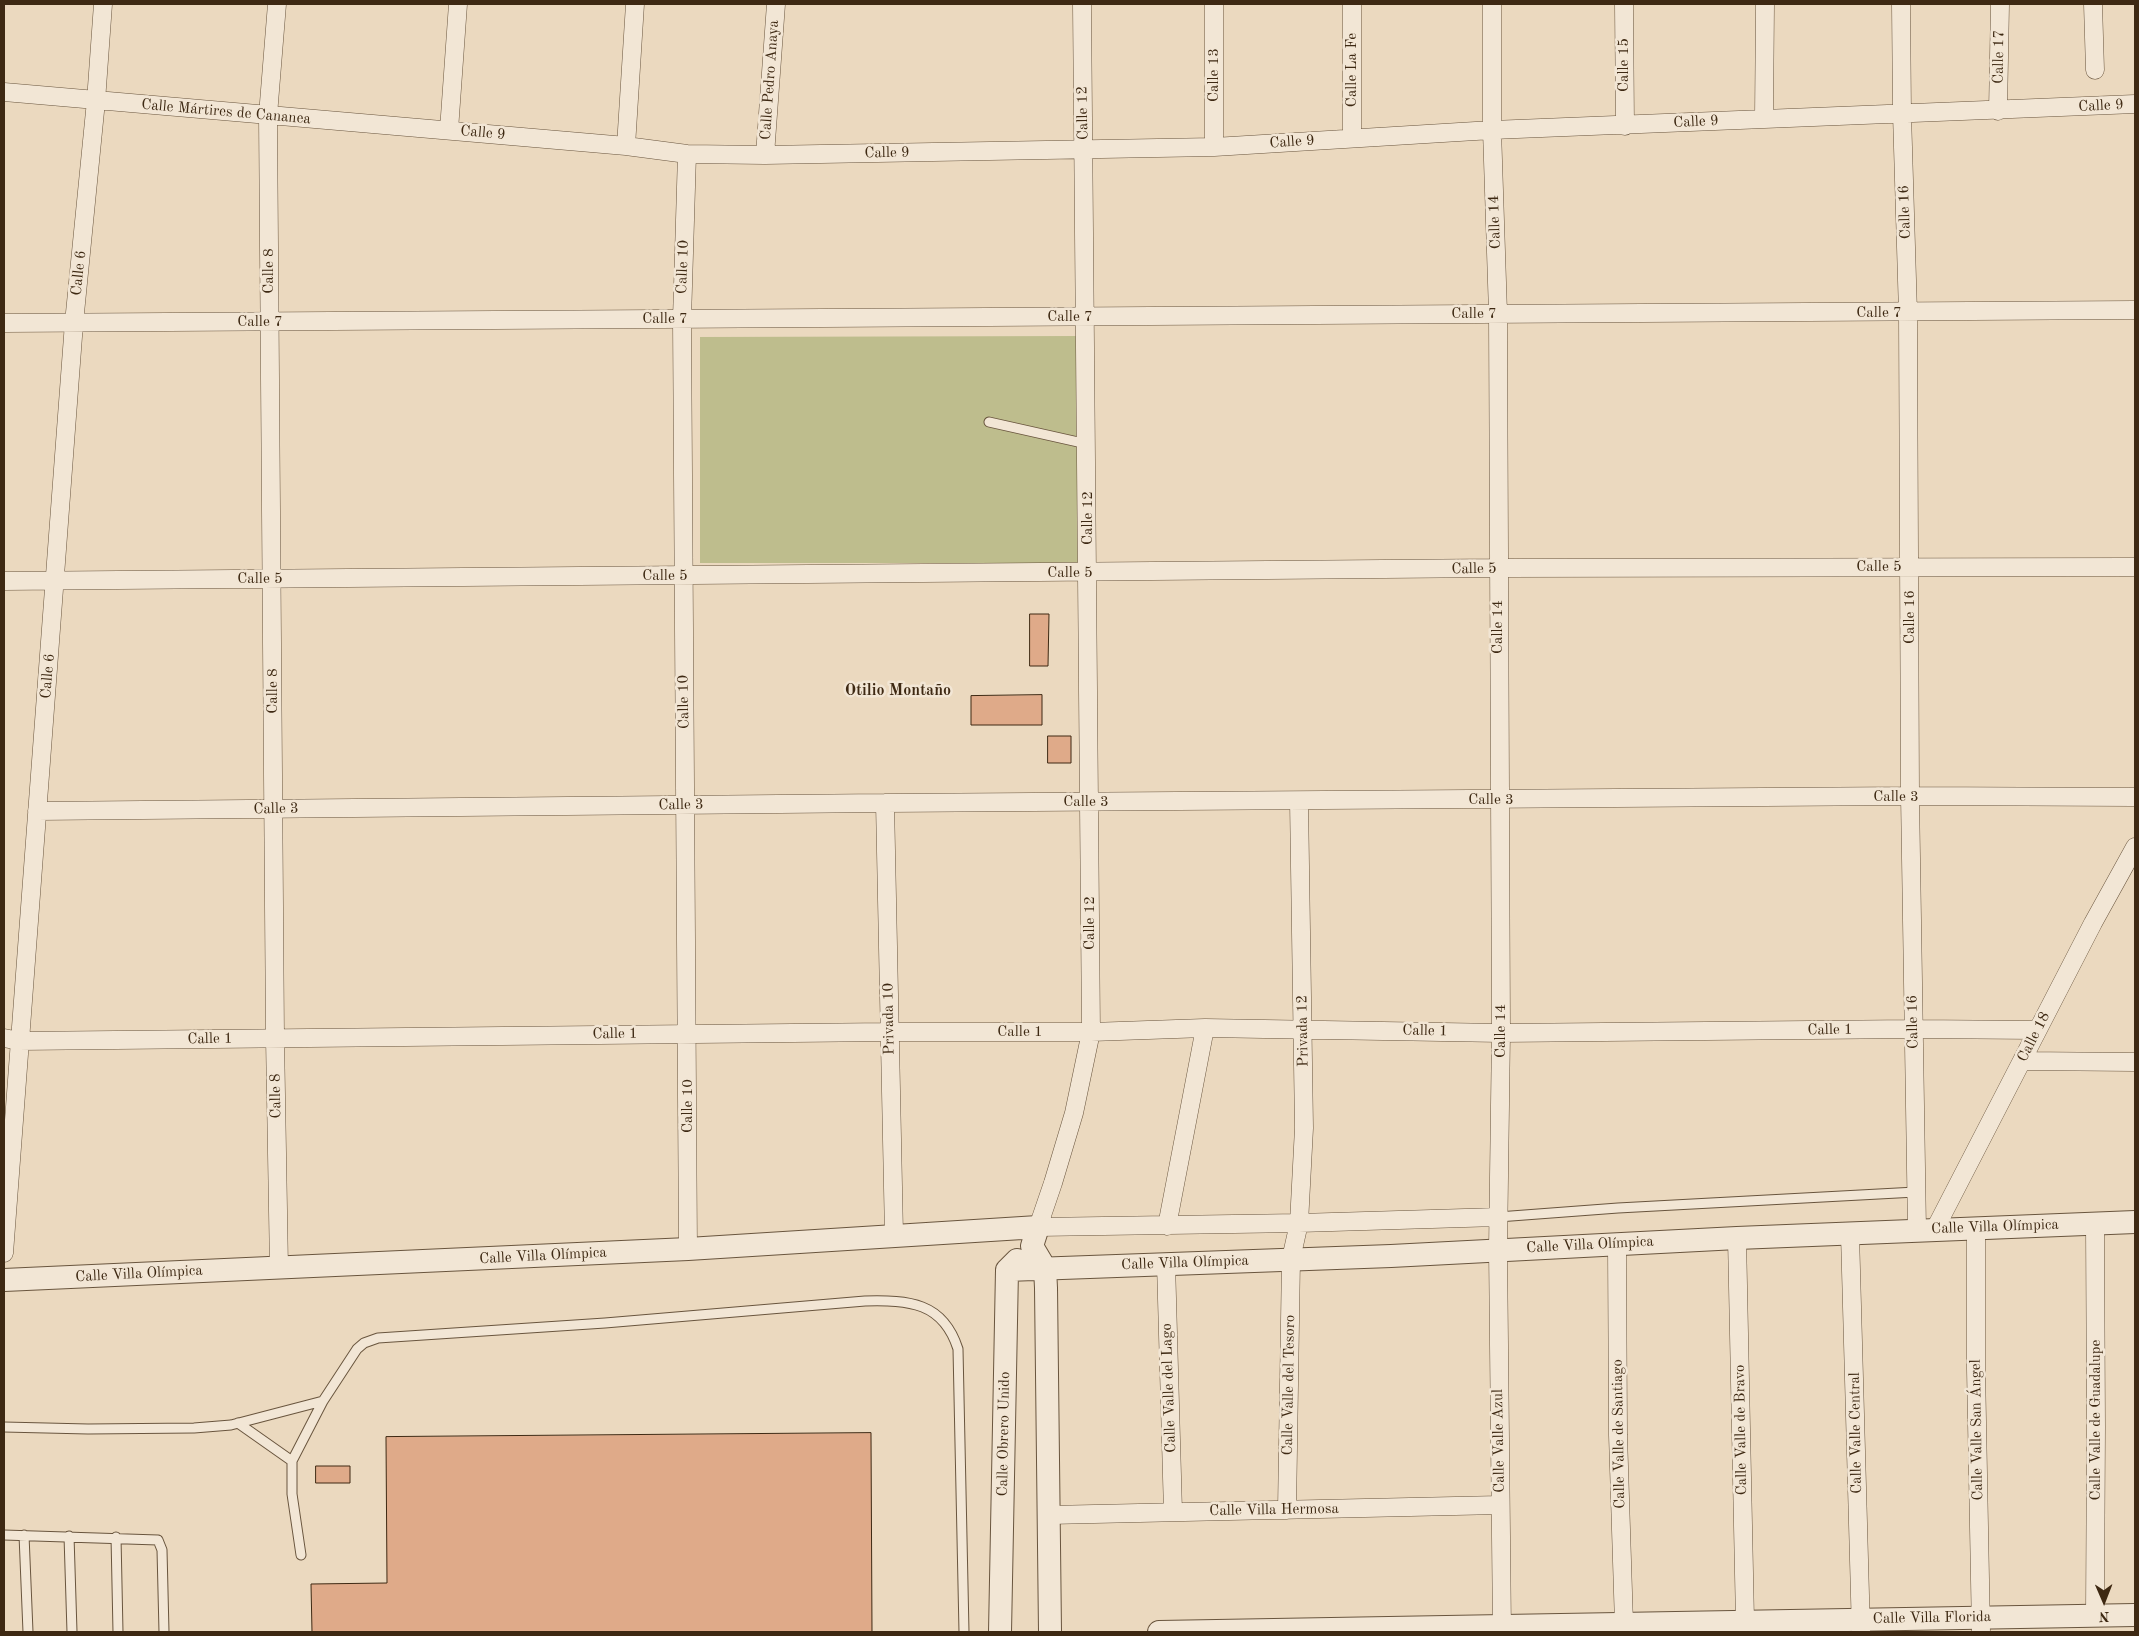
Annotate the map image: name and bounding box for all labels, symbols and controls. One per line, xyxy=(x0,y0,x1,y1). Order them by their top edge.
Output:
street label: Calle Pedro Anaya xyxy=(757,19,783,141)
street label: Calle 17 xyxy=(1990,30,2008,84)
street label: Calle La Fe xyxy=(1343,33,1361,107)
street label: Calle 15 xyxy=(1615,38,1633,92)
street label: Calle 13 xyxy=(1205,48,1223,102)
street label: Calle 12 xyxy=(1074,86,1092,140)
street label: Calle Mártires de Cananea xyxy=(140,96,312,128)
street label: Calle 9 xyxy=(2078,96,2124,116)
street label: Calle 9 xyxy=(1673,112,1719,132)
street label: Calle 9 xyxy=(460,122,506,144)
street label: Calle 9 xyxy=(1269,131,1315,153)
street label: Calle 9 xyxy=(864,144,910,162)
street label: Calle 16 xyxy=(1895,185,1915,239)
street label: Calle 14 xyxy=(1485,195,1505,249)
street label: Calle 10 xyxy=(673,240,693,294)
street label: Calle 8 xyxy=(260,248,278,294)
street label: Calle 6 xyxy=(68,250,90,296)
street label: Calle 7 xyxy=(1856,304,1902,322)
street label: Calle 7 xyxy=(1451,305,1497,323)
street label: Calle 7 xyxy=(1047,308,1093,326)
street label: Calle 7 xyxy=(642,310,688,328)
street label: Calle 7 xyxy=(237,313,283,331)
street label: Calle 12 xyxy=(1079,491,1097,545)
street label: Calle 5 xyxy=(1856,558,1902,576)
street label: Calle 5 xyxy=(1451,560,1497,578)
street label: Calle 5 xyxy=(1047,564,1093,582)
street label: Calle 5 xyxy=(642,567,688,585)
street label: Calle 5 xyxy=(237,570,283,588)
street label: Calle 16 xyxy=(1901,590,1919,644)
street label: Calle 14 xyxy=(1489,600,1507,654)
street label: Calle 6 xyxy=(37,653,59,699)
street label: Calle 8 xyxy=(264,668,282,714)
street label: Calle 10 xyxy=(675,675,693,729)
district label: Otilio Montaño xyxy=(845,681,951,701)
street label: Calle 3 xyxy=(1873,788,1919,806)
street label: Calle 3 xyxy=(1468,791,1514,809)
street label: Calle 3 xyxy=(1063,793,1109,811)
street label: Calle 3 xyxy=(658,796,704,814)
street label: Calle 3 xyxy=(253,800,299,818)
street label: Calle 12 xyxy=(1081,896,1099,950)
street label: Privada 10 xyxy=(879,983,899,1055)
street label: Privada 12 xyxy=(1293,995,1313,1067)
street label: Calle 16 xyxy=(1904,995,1922,1049)
street label: Calle 14 xyxy=(1492,1004,1510,1058)
street label: Calle 18 xyxy=(2014,1009,2054,1065)
street label: Calle 1 xyxy=(1807,1021,1853,1039)
street label: Calle 1 xyxy=(1402,1022,1448,1040)
street label: Calle 1 xyxy=(997,1023,1043,1041)
street label: Calle 1 xyxy=(592,1025,638,1043)
street label: Calle 1 xyxy=(187,1030,233,1048)
street label: Calle 8 xyxy=(267,1073,285,1119)
street label: Calle 10 xyxy=(679,1079,697,1133)
street label: Calle Villa Olímpica xyxy=(1931,1216,2059,1238)
street label: Calle Villa Olímpica xyxy=(1526,1233,1654,1257)
street label: Calle Villa Olímpica xyxy=(479,1244,607,1268)
street label: Calle Villa Olímpica xyxy=(1121,1252,1249,1274)
street label: Calle Villa Olímpica xyxy=(75,1262,203,1286)
street label: Calle Valle del Tesoro xyxy=(1279,1314,1299,1456)
street label: Calle Valle del Lago xyxy=(1158,1323,1180,1453)
street label: Calle Valle de Guadalupe xyxy=(2087,1340,2105,1500)
street label: Calle Valle de Santiago xyxy=(1609,1359,1629,1509)
street label: Calle Valle San Ángel xyxy=(1967,1359,1987,1501)
street label: Calle Valle de Bravo xyxy=(1731,1365,1751,1495)
street label: Calle Obrero Unido xyxy=(994,1371,1014,1497)
street label: Calle Valle Central xyxy=(1846,1372,1866,1494)
street label: Calle Valle Azul xyxy=(1489,1389,1509,1493)
street label: Calle Villa Hermosa xyxy=(1209,1500,1339,1520)
north arrow xyxy=(2079,1576,2129,1626)
street label: Calle Villa Florida xyxy=(1873,1608,1991,1628)
text: N xyxy=(2099,1609,2110,1623)

